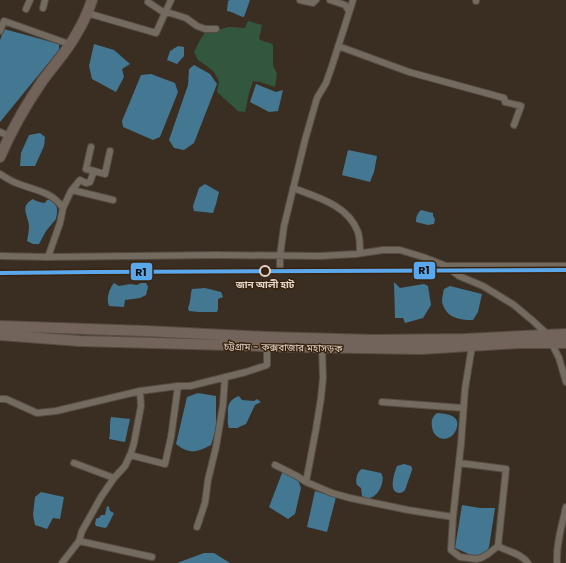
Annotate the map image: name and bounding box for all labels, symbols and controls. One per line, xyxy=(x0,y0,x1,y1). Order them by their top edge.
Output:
line badge: R1 xyxy=(413,261,436,280)
line badge: R1 xyxy=(130,262,153,281)
text: R1 xyxy=(418,262,430,278)
text: R1 xyxy=(135,264,147,280)
marker: জান আলী হাট xyxy=(259,265,271,277)
place label: জান আলী হাট xyxy=(235,277,295,292)
street label: চট্টগ্রাম - কক্সবাজার মহাসড়ক xyxy=(223,339,343,356)

